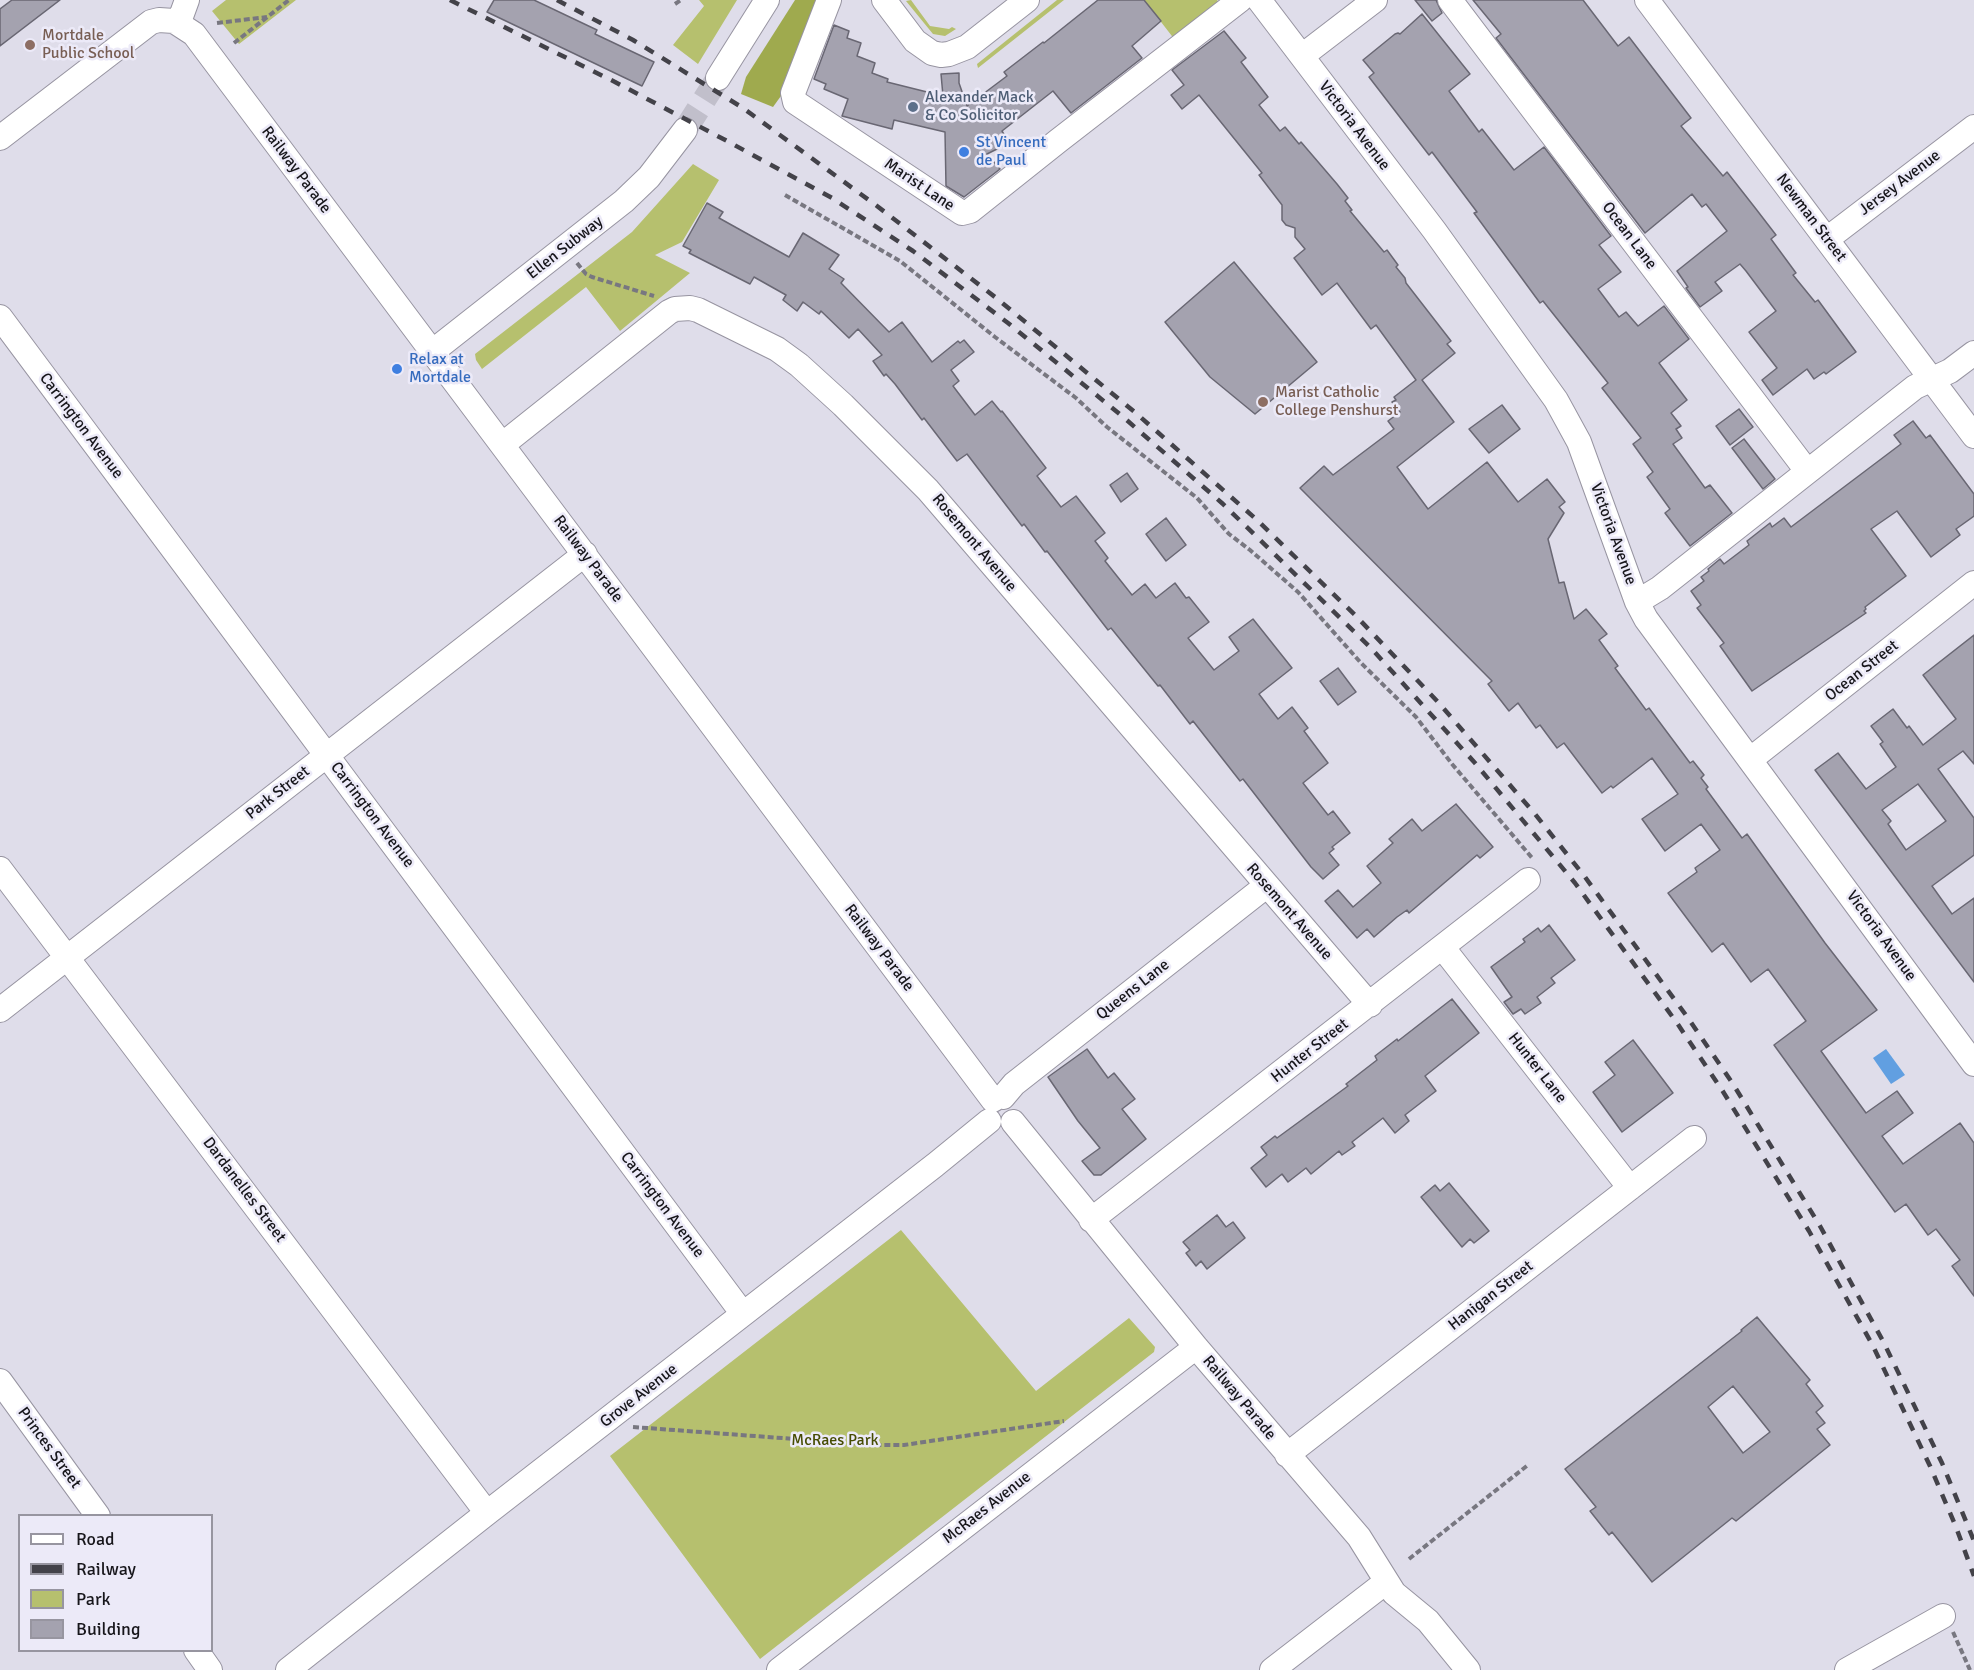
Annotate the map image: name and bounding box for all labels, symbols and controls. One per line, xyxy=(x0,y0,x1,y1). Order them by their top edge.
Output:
place label: Mortdale Public School xyxy=(42,26,135,64)
marker: Mortdale Public School xyxy=(23,38,37,52)
street label: Victoria Avenue xyxy=(1314,77,1394,175)
place label: Alexander Mack & Co Solicitor xyxy=(925,88,1034,126)
marker: Alexander Mack & Co Solicitor xyxy=(906,100,920,114)
street label: Railway Parade xyxy=(257,123,335,217)
place label: St Vincent de Paul xyxy=(976,133,1046,171)
marker: St Vincent de Paul xyxy=(957,145,971,159)
street label: Jersey Avenue xyxy=(1856,146,1944,220)
street label: Marist Lane xyxy=(880,154,958,216)
street label: Newman Street xyxy=(1772,170,1850,266)
street label: Ocean Lane xyxy=(1597,199,1661,273)
street label: Ellen Subway xyxy=(523,212,607,284)
place label: Relax at Mortdale xyxy=(409,350,471,388)
marker: Relax at Mortdale xyxy=(390,362,404,376)
street label: Carrington Avenue xyxy=(35,369,127,483)
place label: Marist Catholic College Penshurst xyxy=(1275,383,1398,421)
marker: Marist Catholic College Penshurst xyxy=(1256,395,1270,409)
street label: Victoria Avenue xyxy=(1586,480,1640,588)
street label: Rosemont Avenue xyxy=(928,490,1020,596)
street label: Railway Parade xyxy=(549,512,627,606)
street label: Ocean Street xyxy=(1821,636,1903,706)
street label: Carrington Avenue xyxy=(326,758,418,872)
street label: Park Street xyxy=(242,762,314,824)
street label: Rosemont Avenue xyxy=(1242,860,1336,964)
street label: Victoria Avenue xyxy=(1842,887,1920,985)
street label: Railway Parade xyxy=(840,901,918,995)
street label: Queens Lane xyxy=(1093,956,1173,1024)
street label: Hunter Street xyxy=(1268,1015,1352,1087)
street label: Hunter Lane xyxy=(1504,1029,1570,1107)
street label: Dardanelles Street xyxy=(198,1134,290,1246)
street label: Carrington Avenue xyxy=(616,1148,708,1262)
street label: Hanigan Street xyxy=(1445,1257,1537,1335)
street label: Railway Parade xyxy=(1198,1352,1280,1444)
street label: Grove Avenue xyxy=(597,1360,681,1432)
street label: Princes Street xyxy=(13,1404,85,1492)
park label: McRaes Park xyxy=(791,1431,879,1451)
street label: McRaes Avenue xyxy=(939,1468,1035,1548)
legend xyxy=(18,1514,213,1652)
text: Road xyxy=(76,1528,115,1550)
text: Railway xyxy=(76,1558,136,1580)
text: Park xyxy=(76,1588,111,1610)
text: Building xyxy=(76,1618,140,1640)

